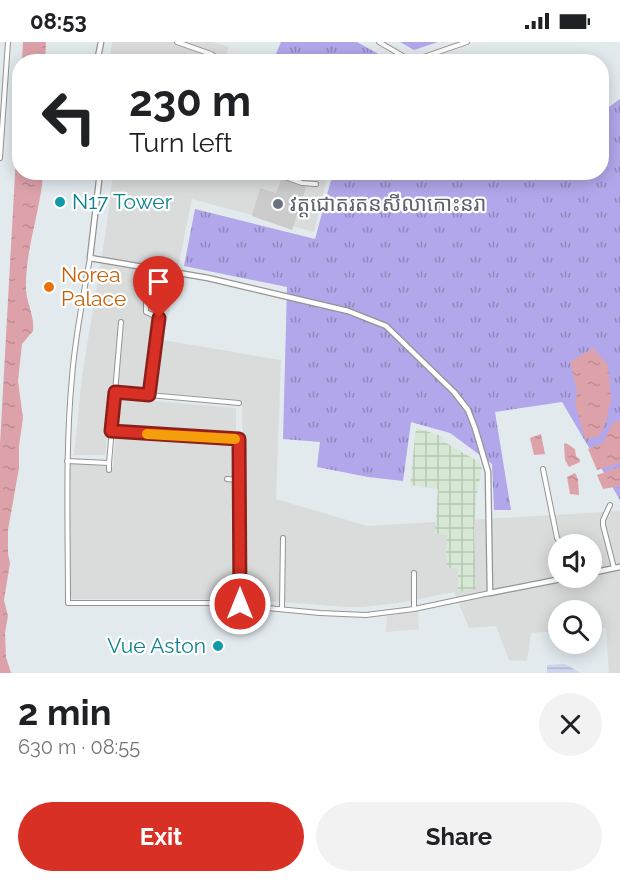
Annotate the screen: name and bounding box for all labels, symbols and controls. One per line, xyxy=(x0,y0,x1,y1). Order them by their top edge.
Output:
text: 08:53 xyxy=(30,8,87,34)
text: 230 m xyxy=(129,77,251,126)
icon: left xyxy=(30,78,108,156)
text: Turn left xyxy=(129,127,232,158)
place label: N17 Tower xyxy=(72,189,173,214)
place label: វត្តជោតរតនសីលាកោះនរា xyxy=(290,191,487,218)
marker: N17 Tower xyxy=(53,195,67,209)
marker: វត្តជោតរតនសីលាកោះនរា xyxy=(271,197,285,211)
pin xyxy=(133,256,184,318)
place label: Norea Palace xyxy=(61,262,126,311)
icon: arrive xyxy=(142,265,175,298)
marker: Norea Palace xyxy=(42,280,56,294)
map controls xyxy=(548,534,602,654)
button: sound xyxy=(548,534,602,588)
position arrow xyxy=(208,572,272,636)
button: search xyxy=(548,600,602,654)
place label: Vue Aston xyxy=(107,633,206,658)
marker: Vue Aston xyxy=(211,639,225,653)
text: 2 min xyxy=(18,691,111,733)
button: close xyxy=(539,693,602,756)
text: 630 m · 08:55 xyxy=(18,735,140,759)
button: Exit xyxy=(18,802,304,871)
button: Share xyxy=(316,802,602,871)

